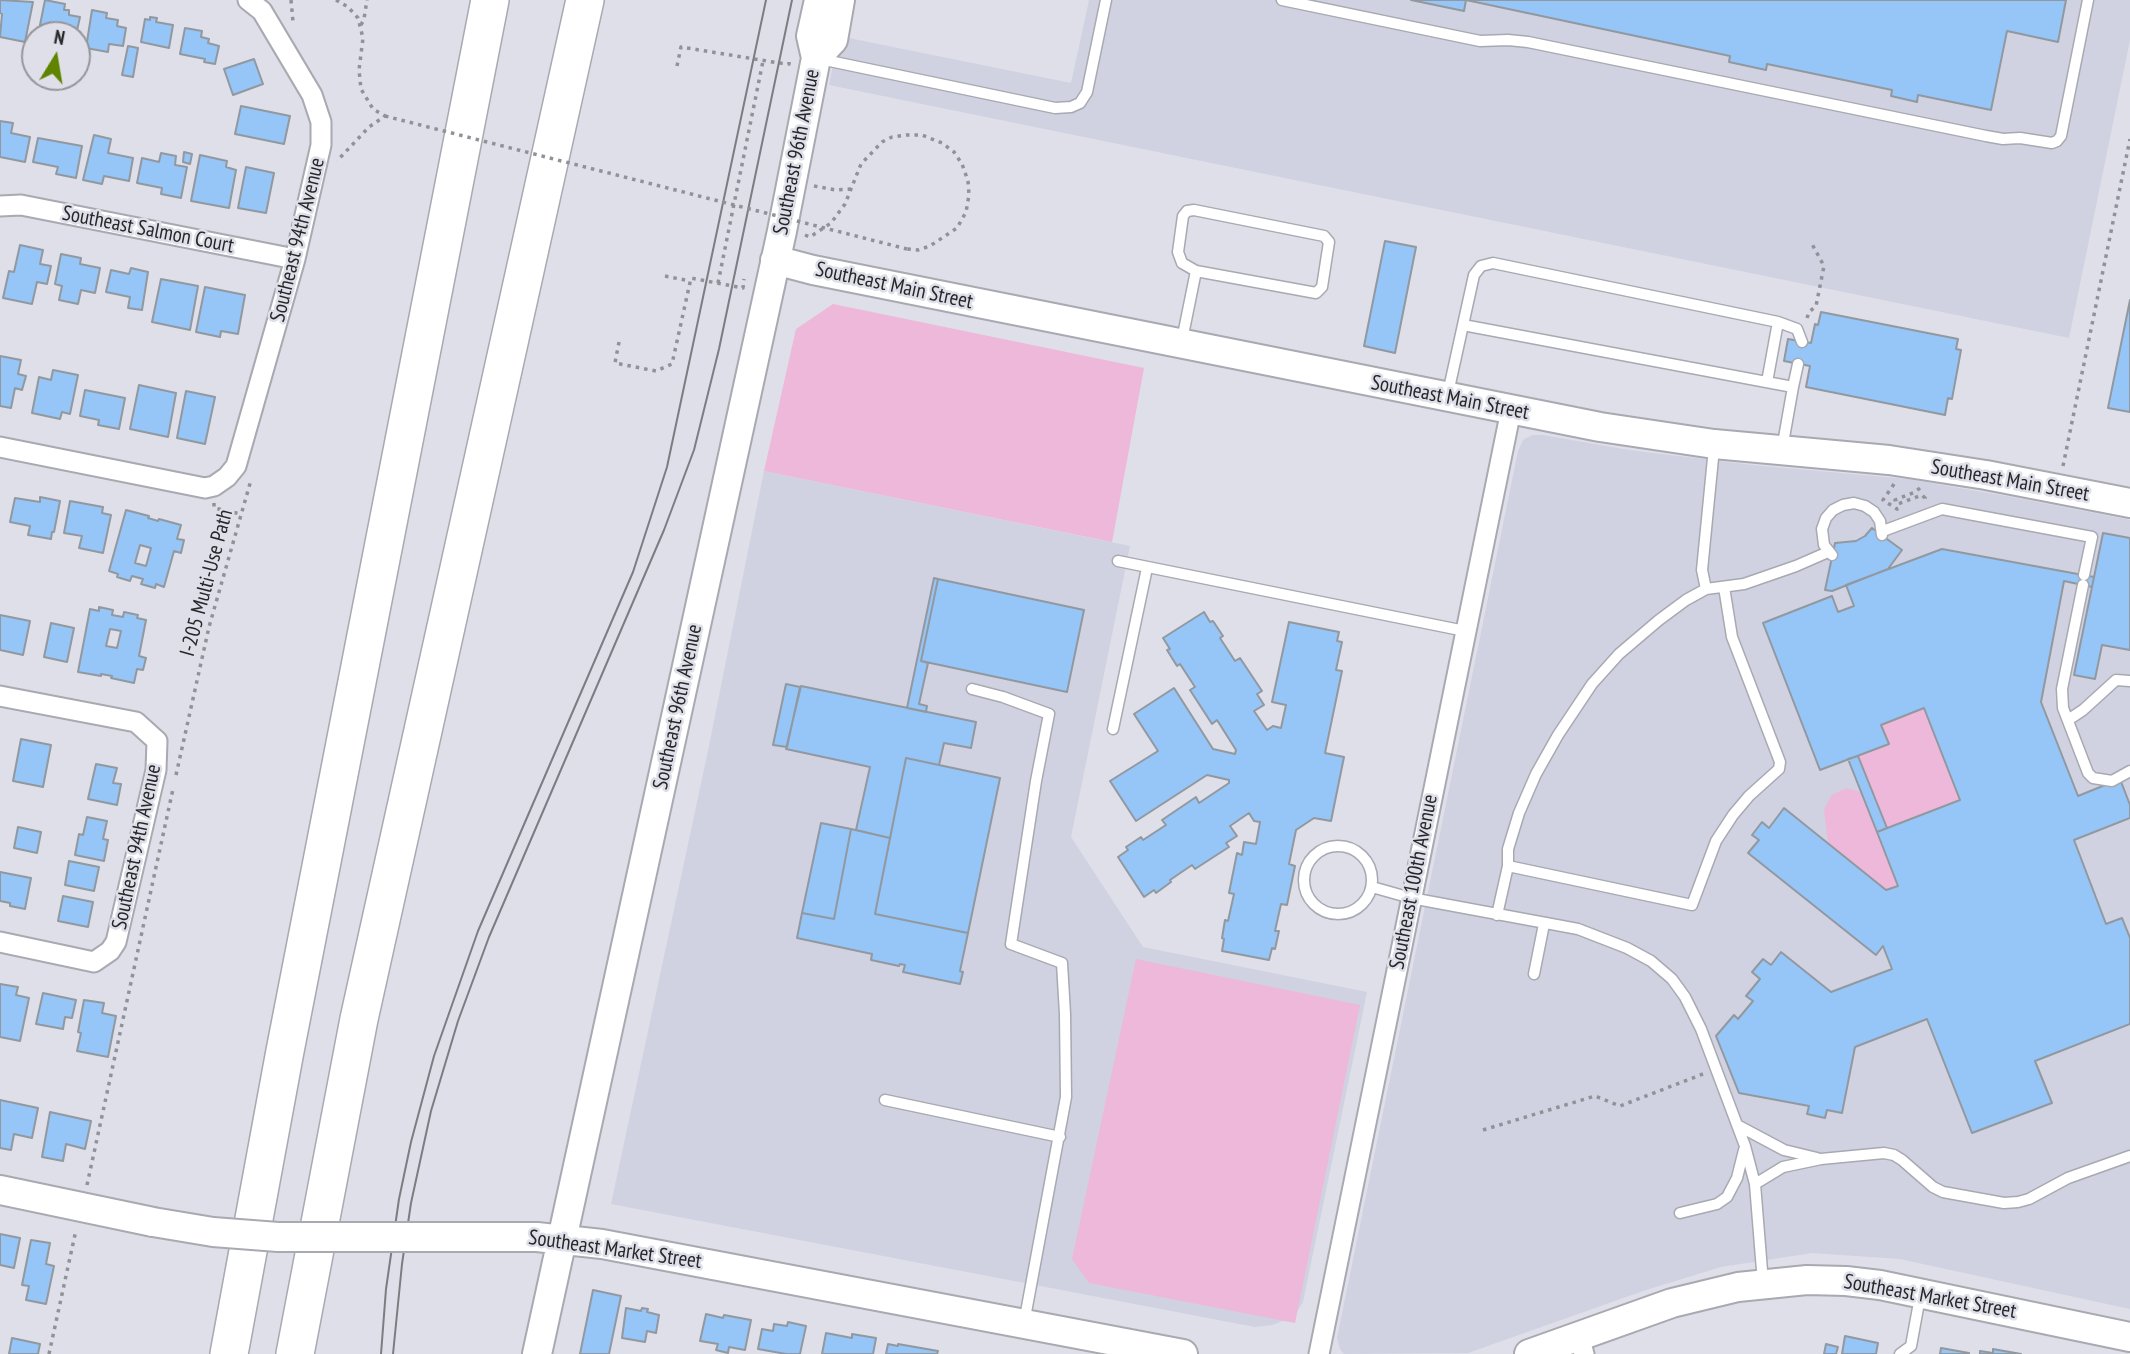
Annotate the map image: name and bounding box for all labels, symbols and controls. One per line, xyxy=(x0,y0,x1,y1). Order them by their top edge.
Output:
north arrow xyxy=(21,21,91,91)
text: N xyxy=(52,25,67,50)
street label: Southeast 96th Avenue xyxy=(769,67,825,237)
street label: Southeast 94th Avenue xyxy=(265,155,331,325)
street label: Southeast Salmon Court xyxy=(60,201,236,259)
street label: Southeast Main Street xyxy=(813,257,975,315)
street label: Southeast Main Street xyxy=(1369,370,1531,426)
street label: Southeast Main Street xyxy=(1929,455,2091,507)
street label: I-205 Multi-Use Path xyxy=(175,507,239,659)
street label: Southeast 96th Avenue xyxy=(648,622,708,792)
street label: Southeast 94th Avenue xyxy=(107,762,167,932)
street label: Southeast 100th Avenue xyxy=(1385,792,1443,972)
street label: Southeast Market Street xyxy=(527,1225,703,1275)
street label: Southeast Market Street xyxy=(1842,1269,2018,1325)

